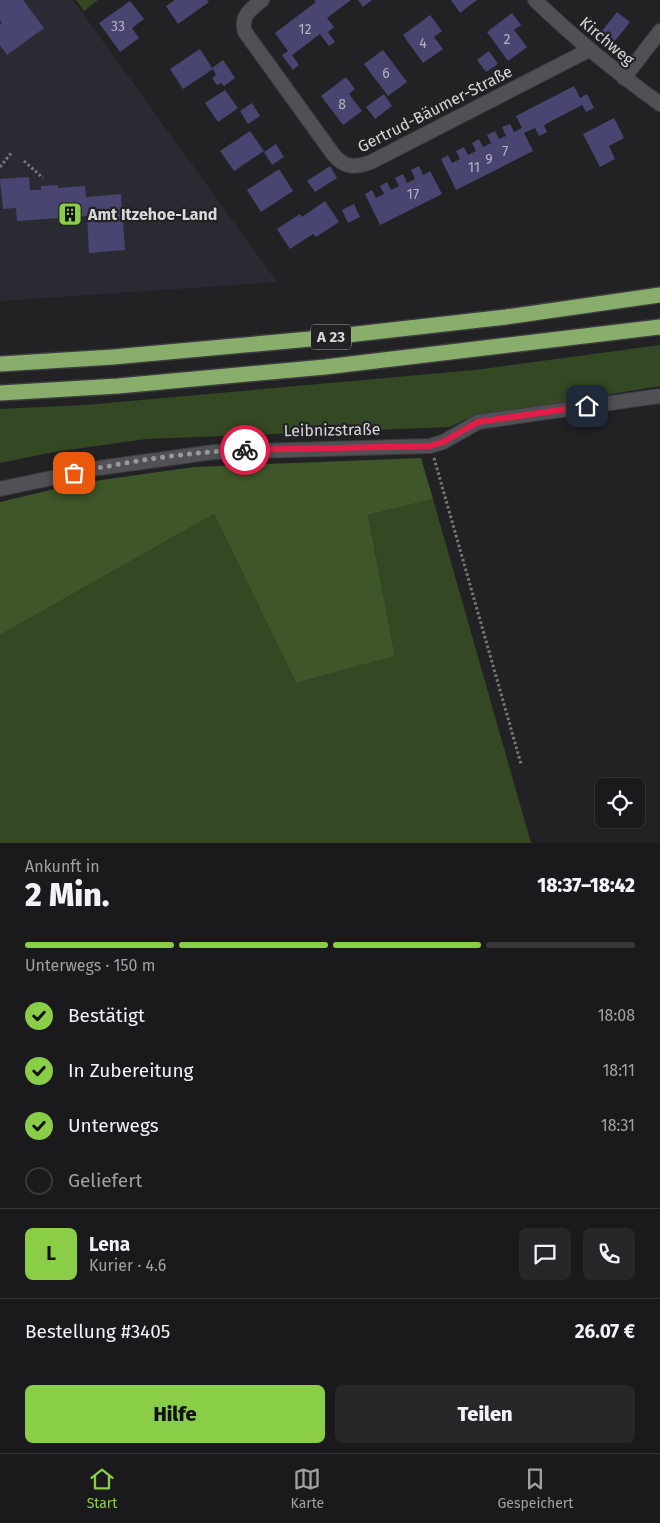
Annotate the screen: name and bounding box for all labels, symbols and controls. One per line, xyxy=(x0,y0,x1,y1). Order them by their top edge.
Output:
street label: Kirchweg xyxy=(576,13,639,70)
house number: 33 xyxy=(111,18,125,35)
house number: 12 xyxy=(299,21,312,38)
house number: 2 xyxy=(504,31,511,48)
house number: 4 xyxy=(419,35,427,52)
street label: Gertrud-Bäumer-Straße xyxy=(355,62,515,156)
house number: 6 xyxy=(382,65,390,82)
house number: 8 xyxy=(338,96,346,113)
house number: 7 xyxy=(502,143,508,160)
house number: 9 xyxy=(485,151,493,168)
house number: 11 xyxy=(468,159,480,176)
house number: 17 xyxy=(407,186,419,203)
building icon: Amt Itzehoe-Land xyxy=(57,201,83,227)
place label: Amt Itzehoe-Land xyxy=(87,205,217,224)
road number: A 23 xyxy=(311,324,351,350)
pin xyxy=(566,385,608,427)
icon: home xyxy=(573,392,601,420)
street label: Leibnizstraße xyxy=(283,420,381,440)
courier xyxy=(220,425,270,475)
icon: bike xyxy=(231,436,259,464)
pin xyxy=(53,452,95,494)
icon: bag xyxy=(60,459,88,487)
map controls xyxy=(595,778,645,828)
button: locate xyxy=(595,778,645,828)
text: Ankunft in xyxy=(25,857,100,876)
text: 18:37–18:42 xyxy=(537,874,635,897)
text: 2 Min. xyxy=(25,876,109,914)
text: Unterwegs · 150 m xyxy=(25,956,155,975)
icon: check xyxy=(25,1002,53,1030)
text: Bestätigt xyxy=(68,1004,145,1027)
text: 18:08 xyxy=(598,1006,635,1025)
icon: check xyxy=(25,1057,53,1085)
text: In Zubereitung xyxy=(68,1059,193,1082)
text: 18:11 xyxy=(602,1061,635,1080)
icon: check xyxy=(25,1112,53,1140)
text: Unterwegs xyxy=(68,1114,159,1137)
text: 18:31 xyxy=(601,1116,635,1135)
text: Geliefert xyxy=(68,1169,142,1192)
button: chat xyxy=(519,1228,571,1280)
button: phone xyxy=(583,1228,635,1280)
text: Lena xyxy=(89,1233,130,1256)
text: L xyxy=(46,1242,56,1265)
text: Kurier · 4.6 xyxy=(89,1256,166,1275)
text: Bestellung #3405 xyxy=(25,1320,170,1343)
text: 26.07 € xyxy=(575,1320,635,1343)
button: Hilfe xyxy=(25,1385,325,1443)
button: Teilen xyxy=(335,1385,635,1443)
tab: Start xyxy=(87,1465,117,1512)
tab: Karte xyxy=(291,1465,324,1512)
tab: Gespeichert xyxy=(497,1465,573,1512)

